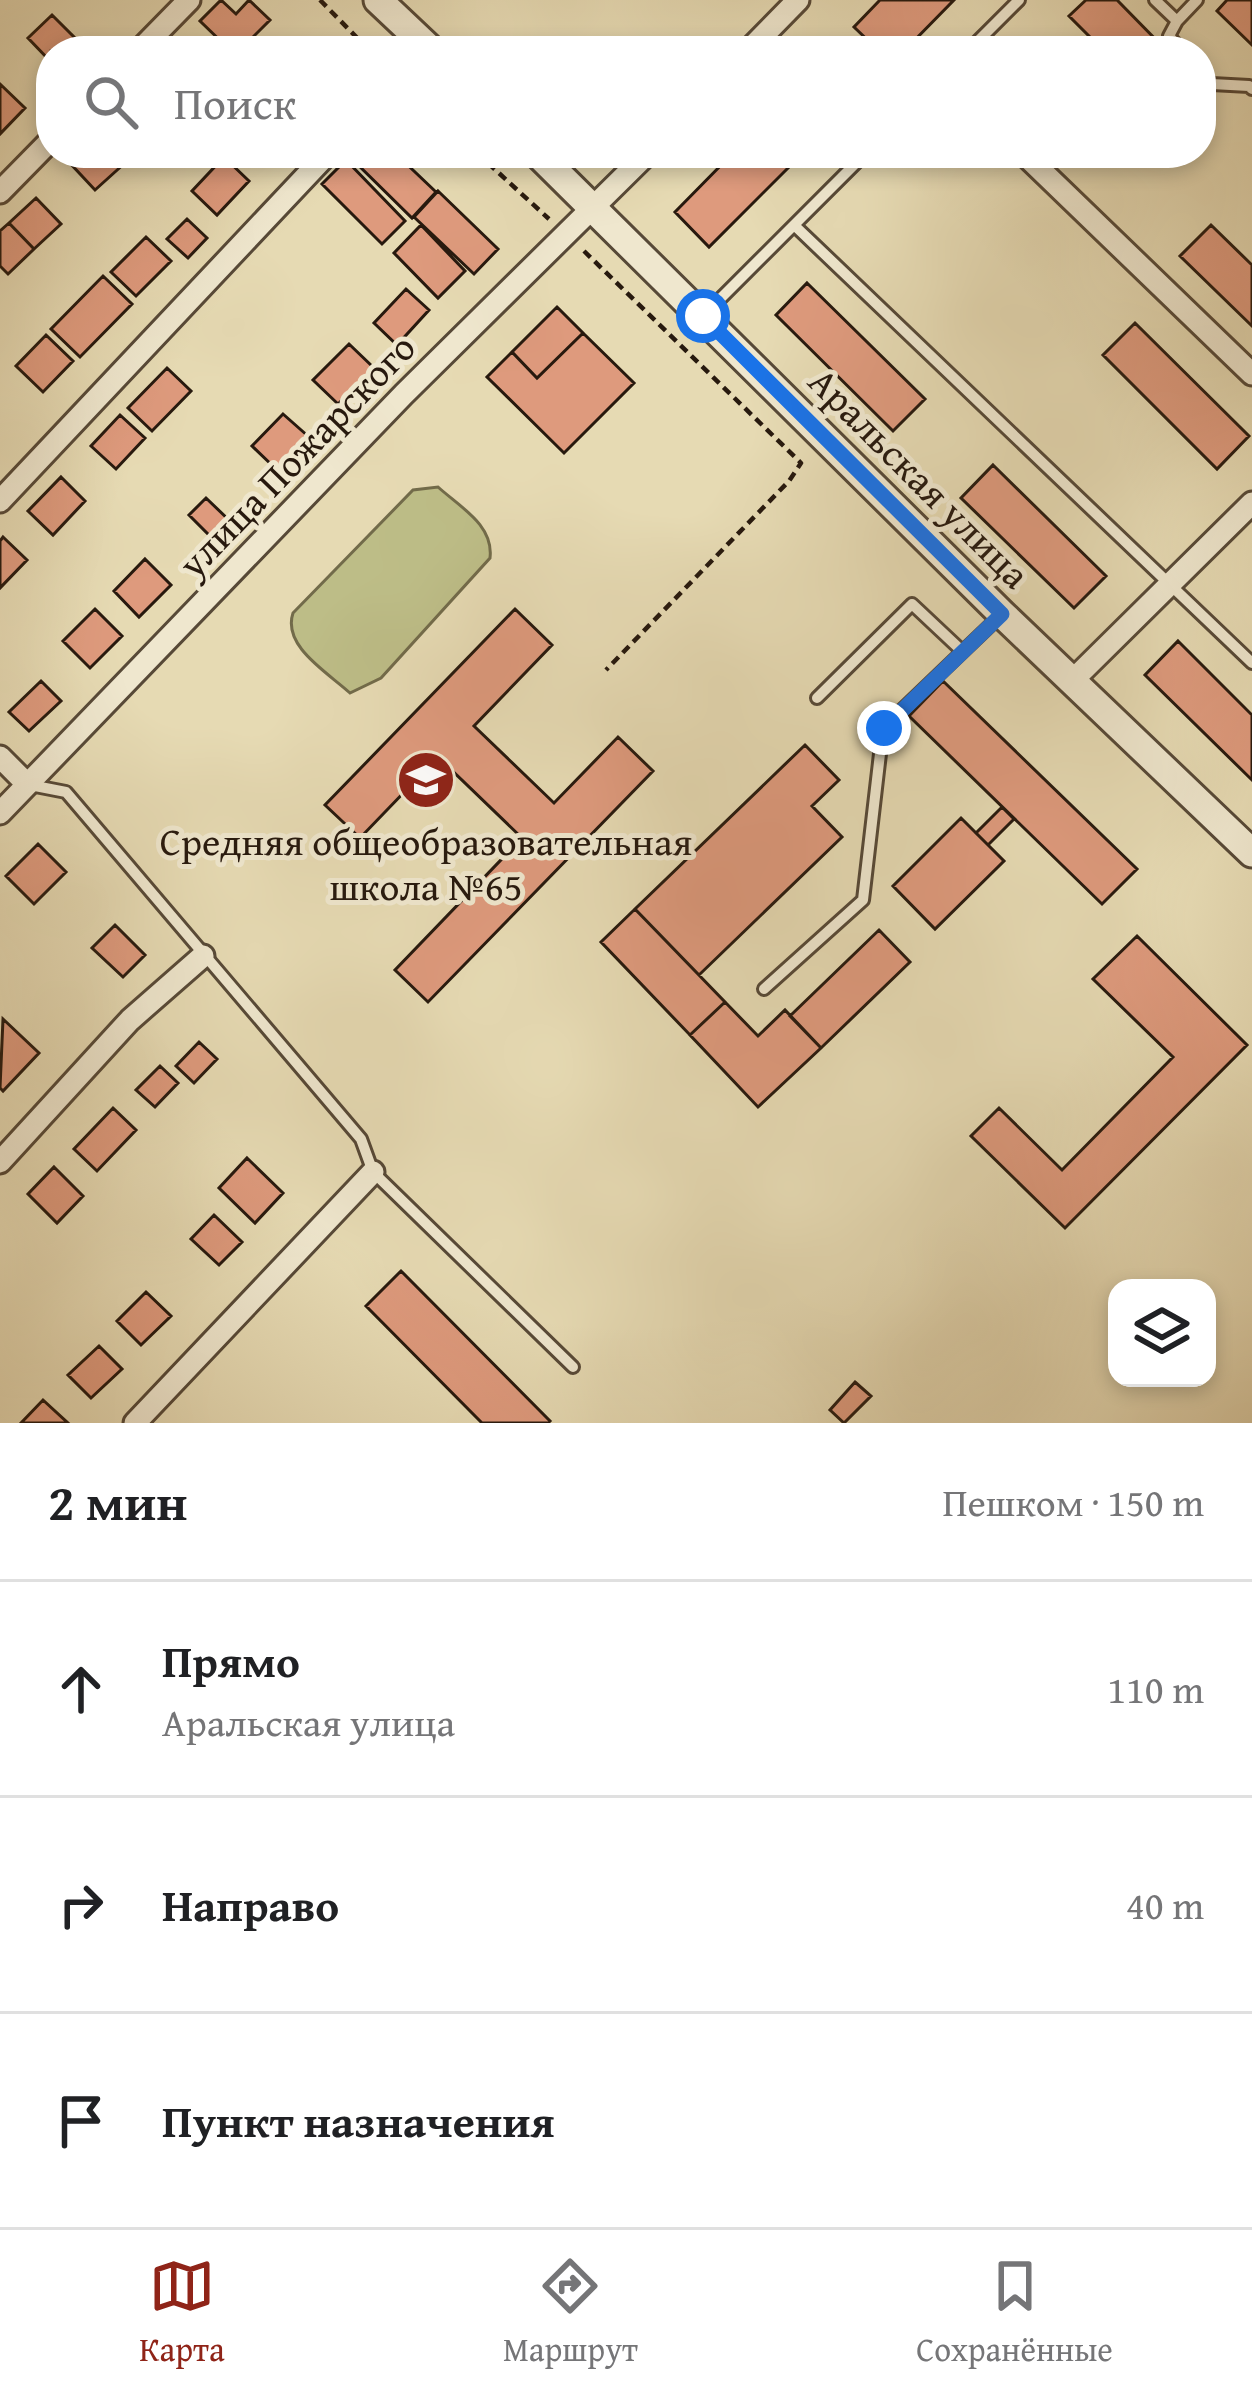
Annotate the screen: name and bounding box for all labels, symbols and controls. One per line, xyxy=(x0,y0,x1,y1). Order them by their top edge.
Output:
search box xyxy=(36,36,1216,168)
icon: search xyxy=(78,69,144,135)
text: Поиск xyxy=(174,70,296,135)
route start xyxy=(676,289,730,343)
street label: улица Пожарского xyxy=(163,320,428,591)
street label: Аральская улица xyxy=(796,353,1044,601)
route end xyxy=(857,701,911,755)
school or university icon: Средняя общеобразовательная школа №65 xyxy=(395,749,457,811)
place label: Средняя общеобразовательная школа №65 xyxy=(160,812,692,914)
map controls xyxy=(1108,1279,1216,1387)
button: layers xyxy=(1108,1279,1216,1387)
text: 2 мин xyxy=(48,1464,187,1539)
text: Пешком · 150 m xyxy=(942,1473,1204,1530)
text: Прямо xyxy=(162,1628,300,1693)
icon: ahead xyxy=(48,1656,114,1722)
text: 110 m xyxy=(1107,1660,1204,1717)
text: Аральская улица xyxy=(162,1693,455,1750)
icon: right xyxy=(48,1872,114,1938)
text: Направо xyxy=(162,1872,339,1937)
text: 40 m xyxy=(1126,1876,1204,1933)
icon: arrive xyxy=(48,2088,114,2154)
text: Пункт назначения xyxy=(162,2088,555,2153)
tab: Карта xyxy=(139,2253,225,2373)
tab: Маршрут xyxy=(503,2253,638,2373)
tab: Сохранённые xyxy=(916,2253,1113,2373)

